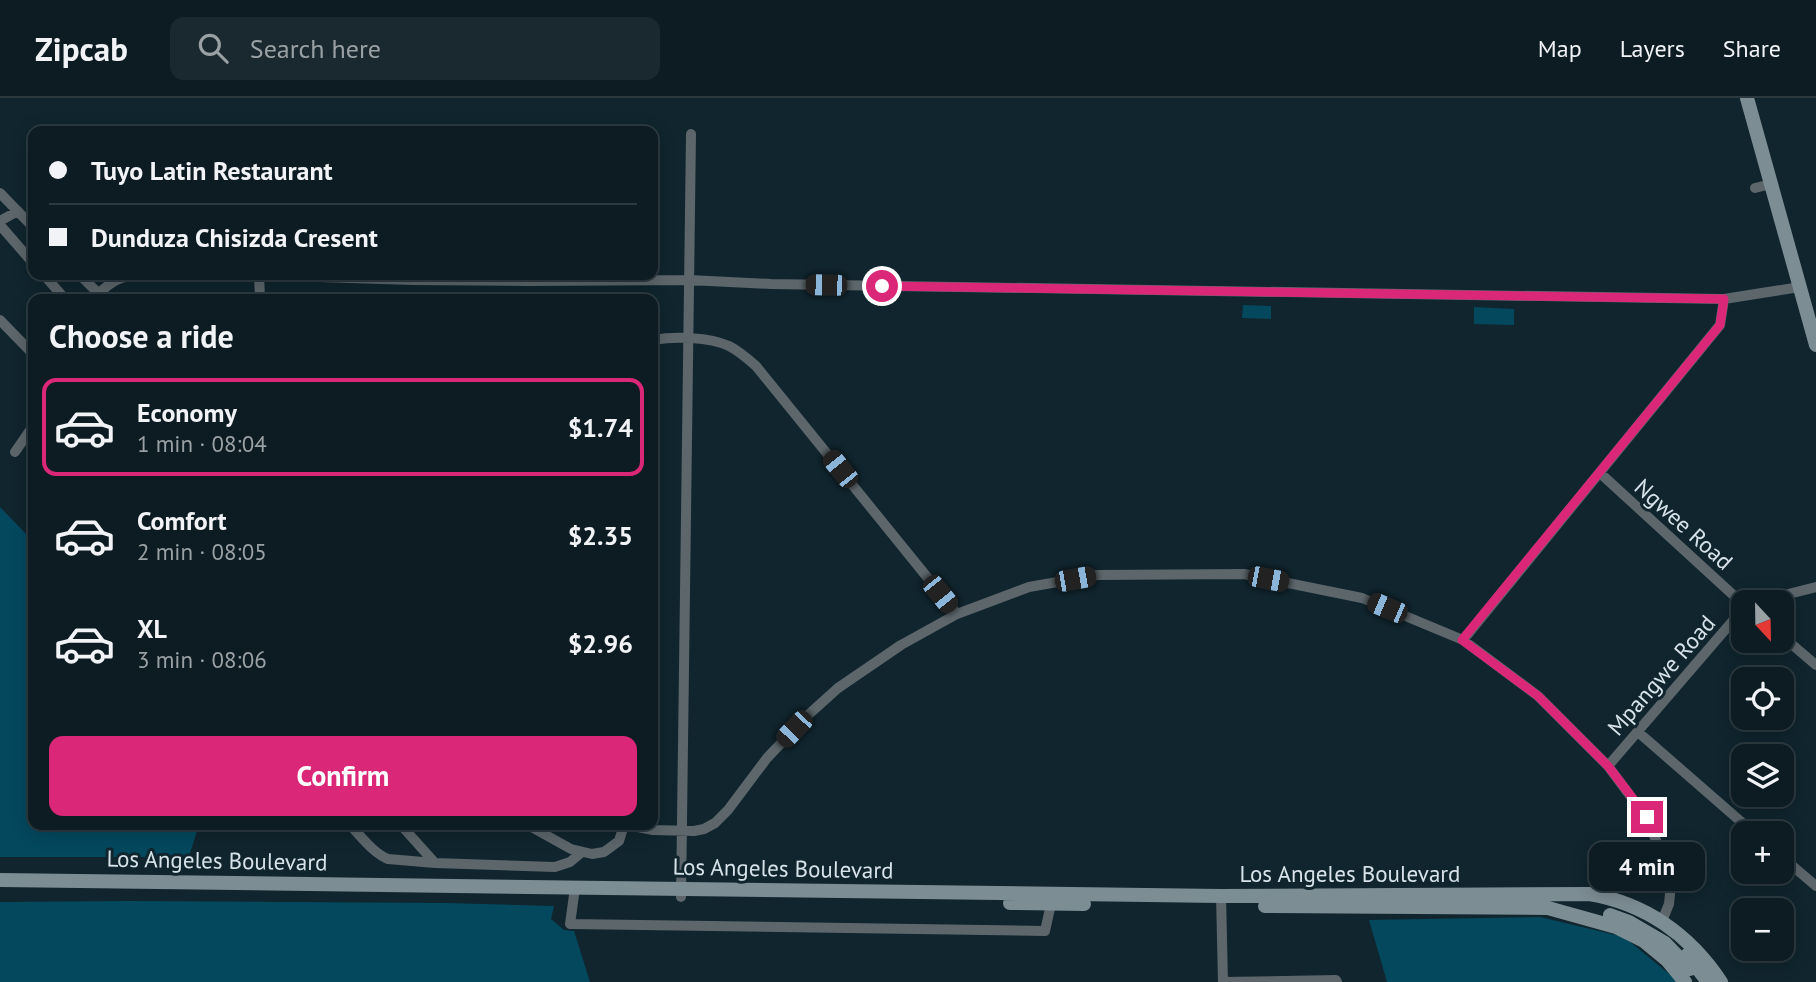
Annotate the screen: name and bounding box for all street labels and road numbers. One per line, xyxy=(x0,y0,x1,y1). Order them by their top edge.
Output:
street label: Ngwee Road xyxy=(1629,472,1739,576)
street label: Mpangwe Road xyxy=(1601,609,1721,741)
street label: Los Angeles Boulevard xyxy=(106,844,328,876)
street label: Los Angeles Boulevard xyxy=(672,852,894,884)
street label: Los Angeles Boulevard xyxy=(1240,859,1460,888)

